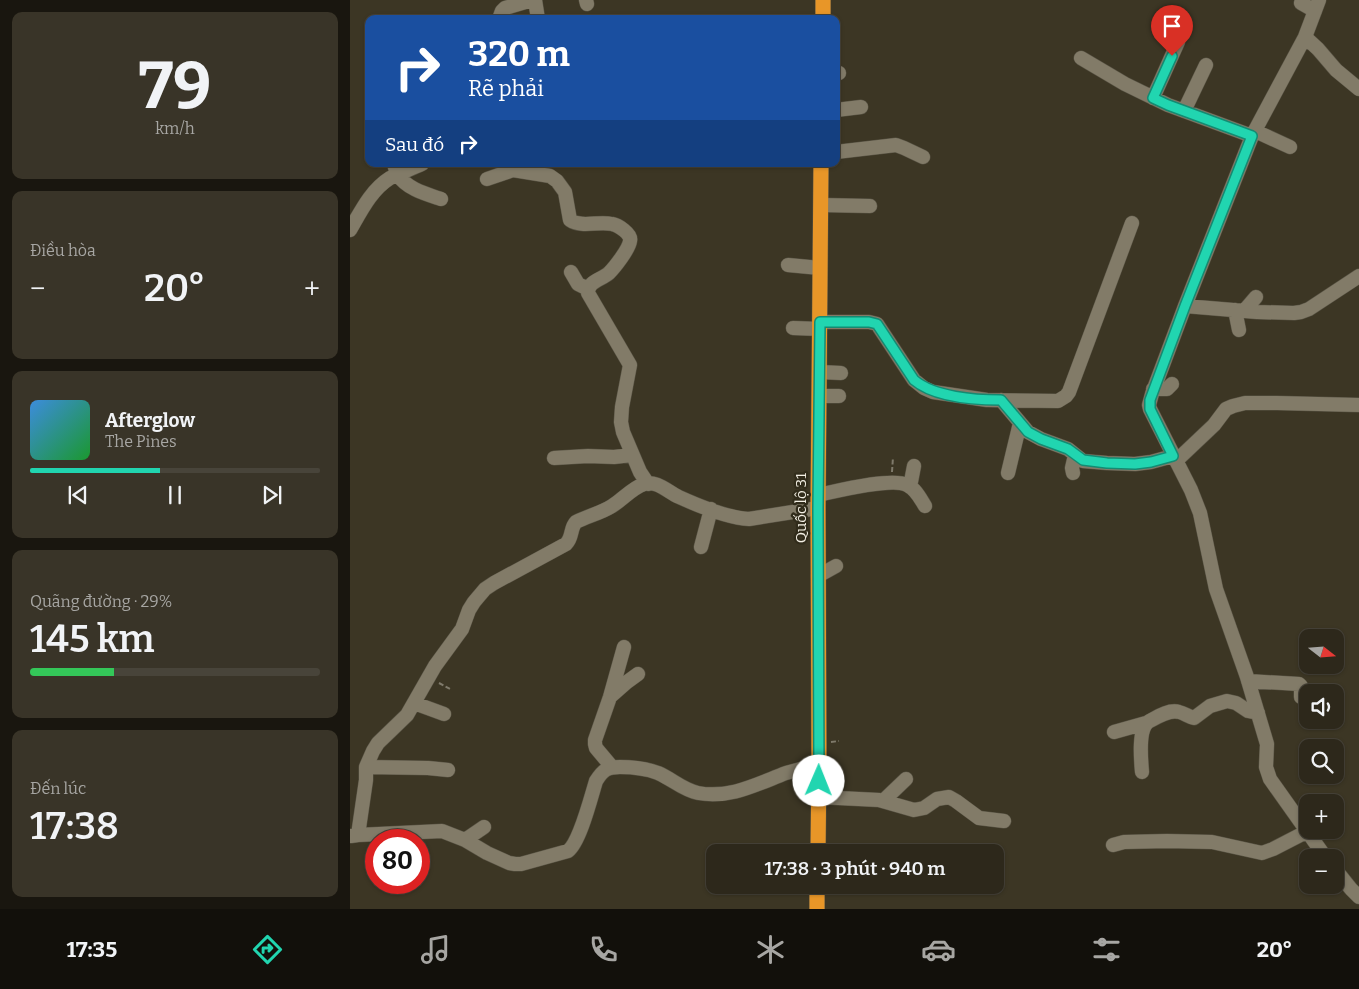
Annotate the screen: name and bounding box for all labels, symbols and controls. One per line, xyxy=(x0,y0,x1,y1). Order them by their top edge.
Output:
pin xyxy=(1151,5,1193,56)
icon: arrive xyxy=(1158,12,1186,40)
text: 320 m xyxy=(468,33,570,75)
icon: right xyxy=(385,35,450,100)
text: 79 xyxy=(139,47,211,125)
text: Rẽ phải xyxy=(468,75,544,102)
text: km/h xyxy=(155,119,195,138)
icon: right xyxy=(454,130,482,158)
text: Sau đó xyxy=(385,133,444,156)
text: Điều hòa xyxy=(30,241,96,260)
text: 20° xyxy=(144,265,206,311)
text: − xyxy=(30,272,45,305)
text: + xyxy=(304,272,320,305)
text: Afterglow xyxy=(105,409,195,432)
text: The Pines xyxy=(105,432,177,451)
street label: Quốc lộ 31 xyxy=(792,473,810,543)
icon: previous xyxy=(64,481,92,509)
icon: pause xyxy=(161,481,189,509)
icon: next xyxy=(258,481,286,509)
text: Quãng đường · 29% xyxy=(30,592,172,611)
text: 145 km xyxy=(30,616,155,662)
north arrow xyxy=(1299,629,1344,674)
map controls xyxy=(1299,629,1344,894)
button: sound xyxy=(1299,684,1344,729)
button: search xyxy=(1299,739,1344,784)
position arrow xyxy=(792,754,844,806)
text: Đến lúc xyxy=(30,779,86,798)
button: + xyxy=(1299,794,1344,839)
text: 17:38 xyxy=(30,803,119,849)
speed limit sign: 80 xyxy=(365,829,430,894)
button: − xyxy=(1299,849,1344,894)
text: 17:38 · 3 phút · 940 m xyxy=(765,857,945,880)
icon: directions xyxy=(250,932,285,967)
icon: music xyxy=(418,932,453,967)
icon: phone xyxy=(586,932,621,967)
icon: climate xyxy=(753,932,788,967)
icon: car xyxy=(921,932,956,967)
icon: filters xyxy=(1089,932,1124,967)
text: 17:35 xyxy=(66,936,117,963)
text: 20° xyxy=(1257,936,1293,963)

